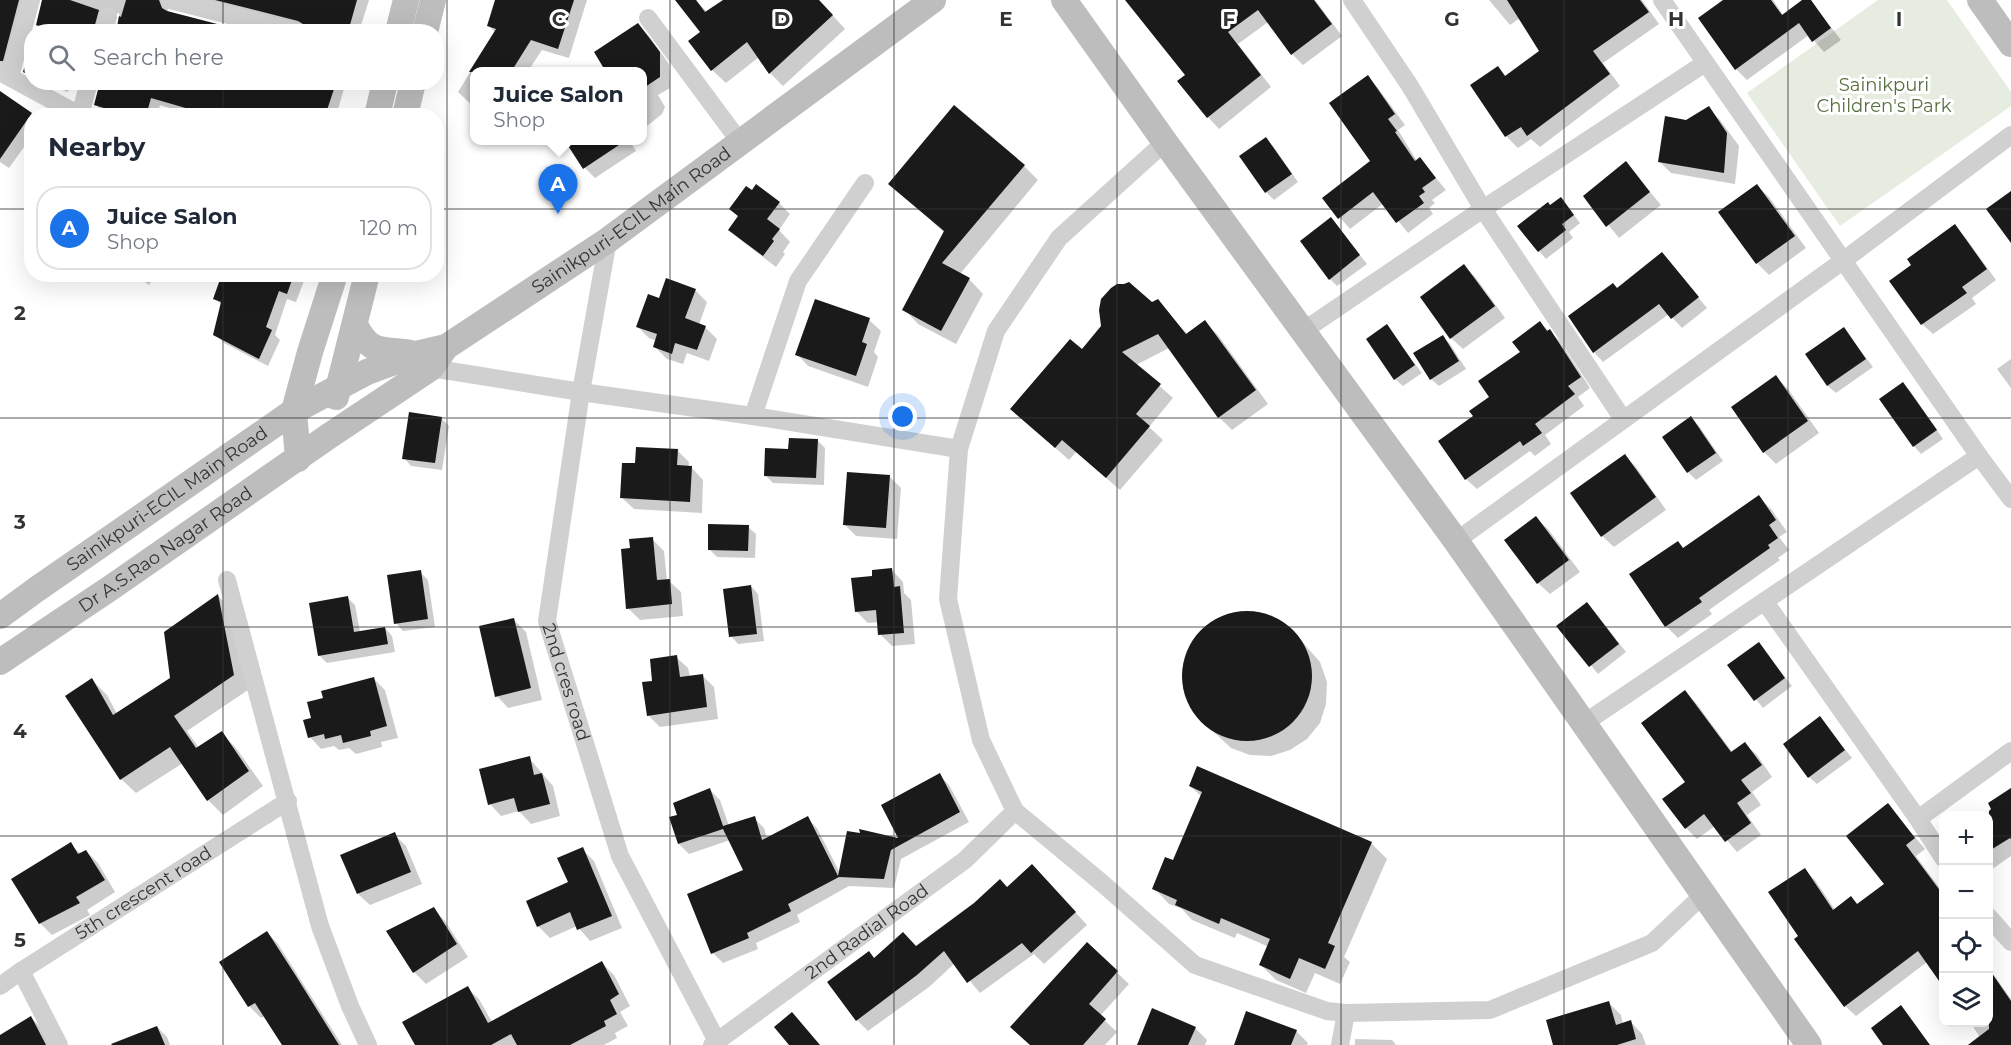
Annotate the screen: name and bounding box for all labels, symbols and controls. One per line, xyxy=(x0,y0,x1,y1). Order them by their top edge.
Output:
text: C xyxy=(552,7,567,31)
text: D xyxy=(774,7,790,31)
text: E xyxy=(999,7,1013,31)
text: F xyxy=(1223,7,1236,31)
text: G xyxy=(1444,7,1460,31)
text: H xyxy=(1668,7,1684,31)
text: I xyxy=(1896,7,1902,31)
search box xyxy=(24,24,444,90)
icon: search xyxy=(45,41,78,74)
text: Search here xyxy=(93,44,224,71)
popup xyxy=(470,67,647,145)
park label: Sainikpuri Children's Park xyxy=(1816,74,1952,117)
text: Juice Salon xyxy=(493,81,624,108)
text: Shop xyxy=(493,108,545,132)
text: Nearby xyxy=(48,131,145,163)
street label: Sainikpuri-ECIL Main Road xyxy=(527,142,735,298)
pin: A xyxy=(538,164,578,214)
text: Juice Salon xyxy=(107,203,238,230)
text: A xyxy=(62,216,77,240)
text: 120 m xyxy=(360,216,418,240)
text: Shop xyxy=(107,230,159,254)
text: 2 xyxy=(14,301,26,325)
your location xyxy=(888,402,917,431)
street label: Sainikpuri-ECIL Main Road xyxy=(62,422,272,576)
street label: Dr A.S.Rao Nagar Road xyxy=(74,482,257,617)
text: 3 xyxy=(13,510,26,534)
street label: 2nd cres road xyxy=(537,621,595,744)
text: 4 xyxy=(13,719,27,743)
map controls xyxy=(1939,811,1993,1027)
button: + xyxy=(1939,811,1993,865)
street label: 5th crescent road xyxy=(71,841,216,945)
button: − xyxy=(1939,865,1993,919)
street label: 2nd Radial Road xyxy=(801,879,933,984)
button: locate xyxy=(1939,919,1993,973)
text: 5 xyxy=(14,928,26,952)
button: layers xyxy=(1939,973,1993,1027)

